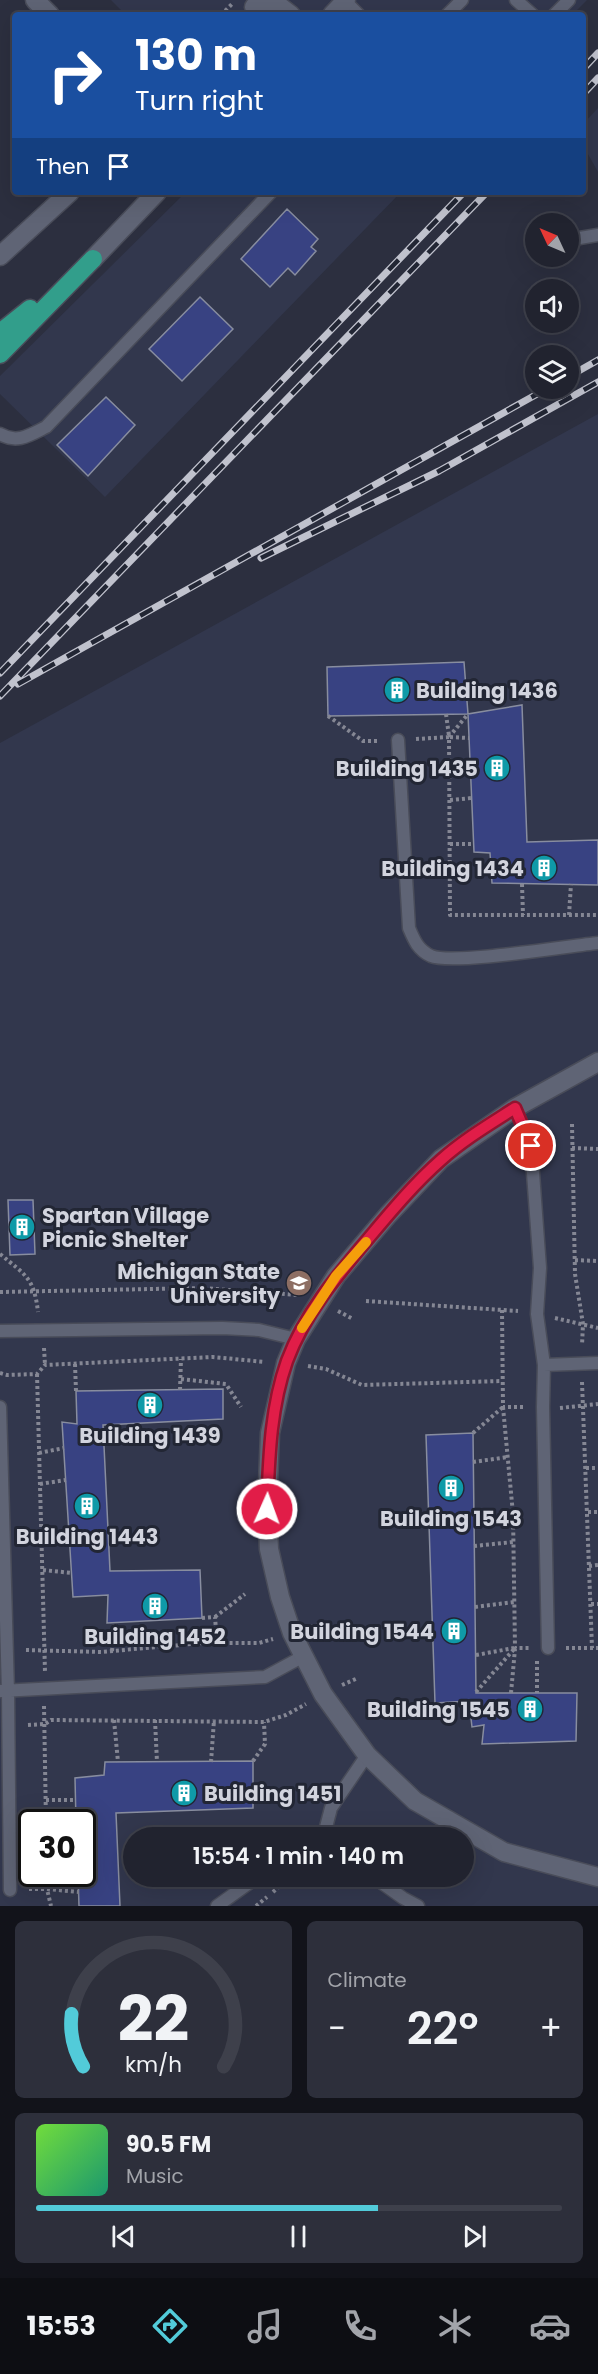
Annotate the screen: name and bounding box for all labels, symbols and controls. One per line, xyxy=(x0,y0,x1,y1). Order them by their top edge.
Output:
text: 130 m xyxy=(135,26,257,85)
icon: right xyxy=(36,36,114,114)
text: Turn right xyxy=(135,82,264,119)
icon: arrive xyxy=(102,150,135,183)
text: Then xyxy=(36,151,90,182)
north arrow xyxy=(525,213,579,267)
map controls xyxy=(525,213,579,399)
button: sound xyxy=(525,279,579,333)
button: layers xyxy=(525,345,579,399)
building icon: Building 1436 xyxy=(382,675,412,705)
place label: Building 1436 xyxy=(416,676,558,705)
building icon: Building 1435 xyxy=(482,753,512,783)
place label: Building 1435 xyxy=(336,754,478,783)
building icon: Building 1434 xyxy=(529,853,559,883)
place label: Building 1434 xyxy=(381,854,524,883)
pin xyxy=(505,1120,556,1171)
icon: arrive xyxy=(514,1129,547,1162)
place label: Spartan Village Picnic Shelter xyxy=(42,1201,209,1254)
building icon: Spartan Village Picnic Shelter xyxy=(7,1212,37,1242)
place label: Michigan State University xyxy=(117,1257,281,1310)
school or university icon: Michigan State University xyxy=(284,1268,314,1298)
building icon: Building 1439 xyxy=(135,1390,165,1420)
place label: Building 1439 xyxy=(79,1421,221,1450)
building icon: Building 1543 xyxy=(436,1473,466,1503)
position arrow xyxy=(235,1477,299,1541)
building icon: Building 1443 xyxy=(72,1491,102,1521)
place label: Building 1543 xyxy=(380,1504,522,1533)
place label: Building 1443 xyxy=(16,1522,158,1551)
building icon: Building 1452 xyxy=(140,1591,170,1621)
building icon: Building 1544 xyxy=(439,1616,469,1646)
place label: Building 1544 xyxy=(290,1617,434,1646)
place label: Building 1452 xyxy=(84,1622,226,1651)
building icon: Building 1545 xyxy=(515,1694,545,1724)
place label: Building 1545 xyxy=(367,1695,510,1724)
building icon: Building 1451 xyxy=(169,1778,199,1808)
place label: Building 1451 xyxy=(204,1779,341,1808)
speed limit sign: 30 xyxy=(18,1809,96,1887)
text: 15:54 · 1 min · 140 m xyxy=(193,1841,404,1872)
text: Climate xyxy=(328,1966,407,1994)
text: 22 xyxy=(118,1975,189,2063)
text: 22° xyxy=(407,1997,478,2060)
text: − xyxy=(328,2005,346,2052)
text: + xyxy=(539,2005,562,2052)
text: km/h xyxy=(125,2049,182,2080)
text: 90.5 FM xyxy=(126,2129,211,2160)
text: Music xyxy=(126,2162,184,2190)
icon: previous xyxy=(107,2220,140,2253)
icon: pause xyxy=(282,2220,315,2253)
icon: next xyxy=(458,2220,491,2253)
icon: directions xyxy=(149,2305,191,2347)
icon: music xyxy=(244,2305,286,2347)
icon: phone xyxy=(339,2305,381,2347)
icon: climate xyxy=(434,2305,476,2347)
icon: car xyxy=(529,2305,571,2347)
text: 15:53 xyxy=(27,2307,96,2344)

